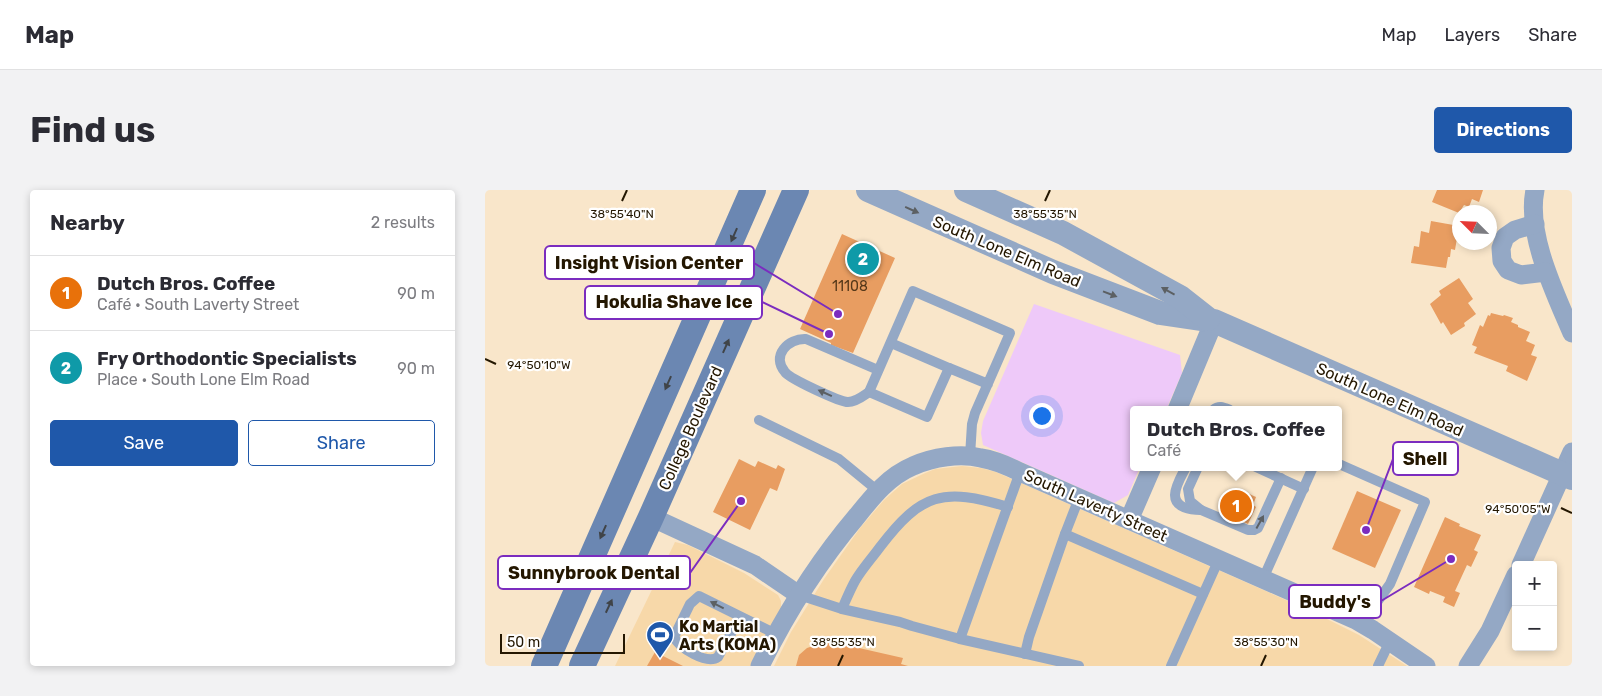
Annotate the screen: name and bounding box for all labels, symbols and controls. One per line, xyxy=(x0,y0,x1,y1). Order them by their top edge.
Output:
text: Map xyxy=(25,21,74,49)
text: Map xyxy=(1382,24,1417,46)
text: Layers xyxy=(1445,24,1500,46)
text: Share xyxy=(1528,24,1577,46)
button: Directions xyxy=(1434,107,1572,153)
text: Find us xyxy=(30,109,155,151)
north arrow xyxy=(1452,205,1497,250)
one-way arrow xyxy=(905,206,919,214)
text: 38°55'40"N xyxy=(590,207,654,221)
text: 38°55'35"N xyxy=(1013,207,1077,221)
text: Nearby xyxy=(50,210,125,235)
street label: South Lone Elm Road xyxy=(930,212,1084,291)
text: 2 results xyxy=(371,213,435,232)
one-way arrow xyxy=(729,228,737,242)
pin: 2 xyxy=(847,240,879,278)
callout: Insight Vision Center xyxy=(545,246,754,279)
text: Insight Vision Center xyxy=(555,252,743,274)
text: Dutch Bros. Coffee xyxy=(97,272,275,295)
house number: 11108 xyxy=(832,278,868,295)
text: 1 xyxy=(62,284,70,303)
text: 90 m xyxy=(397,284,435,303)
callout: Hokulia Shave Ice xyxy=(585,286,762,319)
one-way arrow xyxy=(1162,286,1175,295)
one-way arrow xyxy=(1103,290,1118,298)
text: Hokulia Shave Ice xyxy=(595,291,753,313)
text: Café · South Laverty Street xyxy=(97,295,299,314)
one-way arrow xyxy=(723,339,731,353)
text: Fry Orthodontic Specialists xyxy=(97,347,357,370)
text: 94°50'10"W xyxy=(507,358,571,372)
street label: South Lone Elm Road xyxy=(1313,358,1466,440)
text: 2 xyxy=(61,359,71,378)
text: 90 m xyxy=(397,359,435,378)
street label: College Boulevard xyxy=(655,363,726,493)
text: Place · South Lone Elm Road xyxy=(97,370,310,389)
one-way arrow xyxy=(664,376,672,390)
one-way arrow xyxy=(818,389,832,397)
your location xyxy=(1029,403,1055,429)
popup xyxy=(1130,406,1342,471)
text: Dutch Bros. Coffee xyxy=(1147,418,1325,441)
button: Save xyxy=(50,420,238,466)
button: Share xyxy=(248,420,435,466)
text: Café xyxy=(1147,441,1181,460)
callout: Shell xyxy=(1393,442,1458,475)
text: Shell xyxy=(1403,448,1447,470)
street label: South Laverty Street xyxy=(1021,465,1170,546)
pin: 1 xyxy=(1220,487,1252,525)
text: 94°50'05"W xyxy=(1485,502,1551,516)
one-way arrow xyxy=(1256,515,1265,528)
one-way arrow xyxy=(598,525,606,539)
callout: Sunnybrook Dental xyxy=(498,556,690,589)
map controls xyxy=(1512,561,1557,651)
button: + xyxy=(1512,561,1557,606)
text: Sunnybrook Dental xyxy=(508,562,680,584)
callout: Buddy's xyxy=(1289,585,1381,618)
text: Buddy's xyxy=(1299,591,1371,613)
one-way arrow xyxy=(606,599,614,613)
one-way arrow xyxy=(710,601,724,609)
button: − xyxy=(1512,606,1557,651)
place label: Ko Martial Arts (KOMA) xyxy=(679,617,776,654)
sports icon: Ko Martial Arts (KOMA) xyxy=(645,620,675,659)
scale bar xyxy=(500,631,625,654)
text: 50 m xyxy=(507,634,540,651)
text: 38°55'35"N xyxy=(811,635,875,649)
text: 38°55'30"N xyxy=(1234,635,1298,649)

